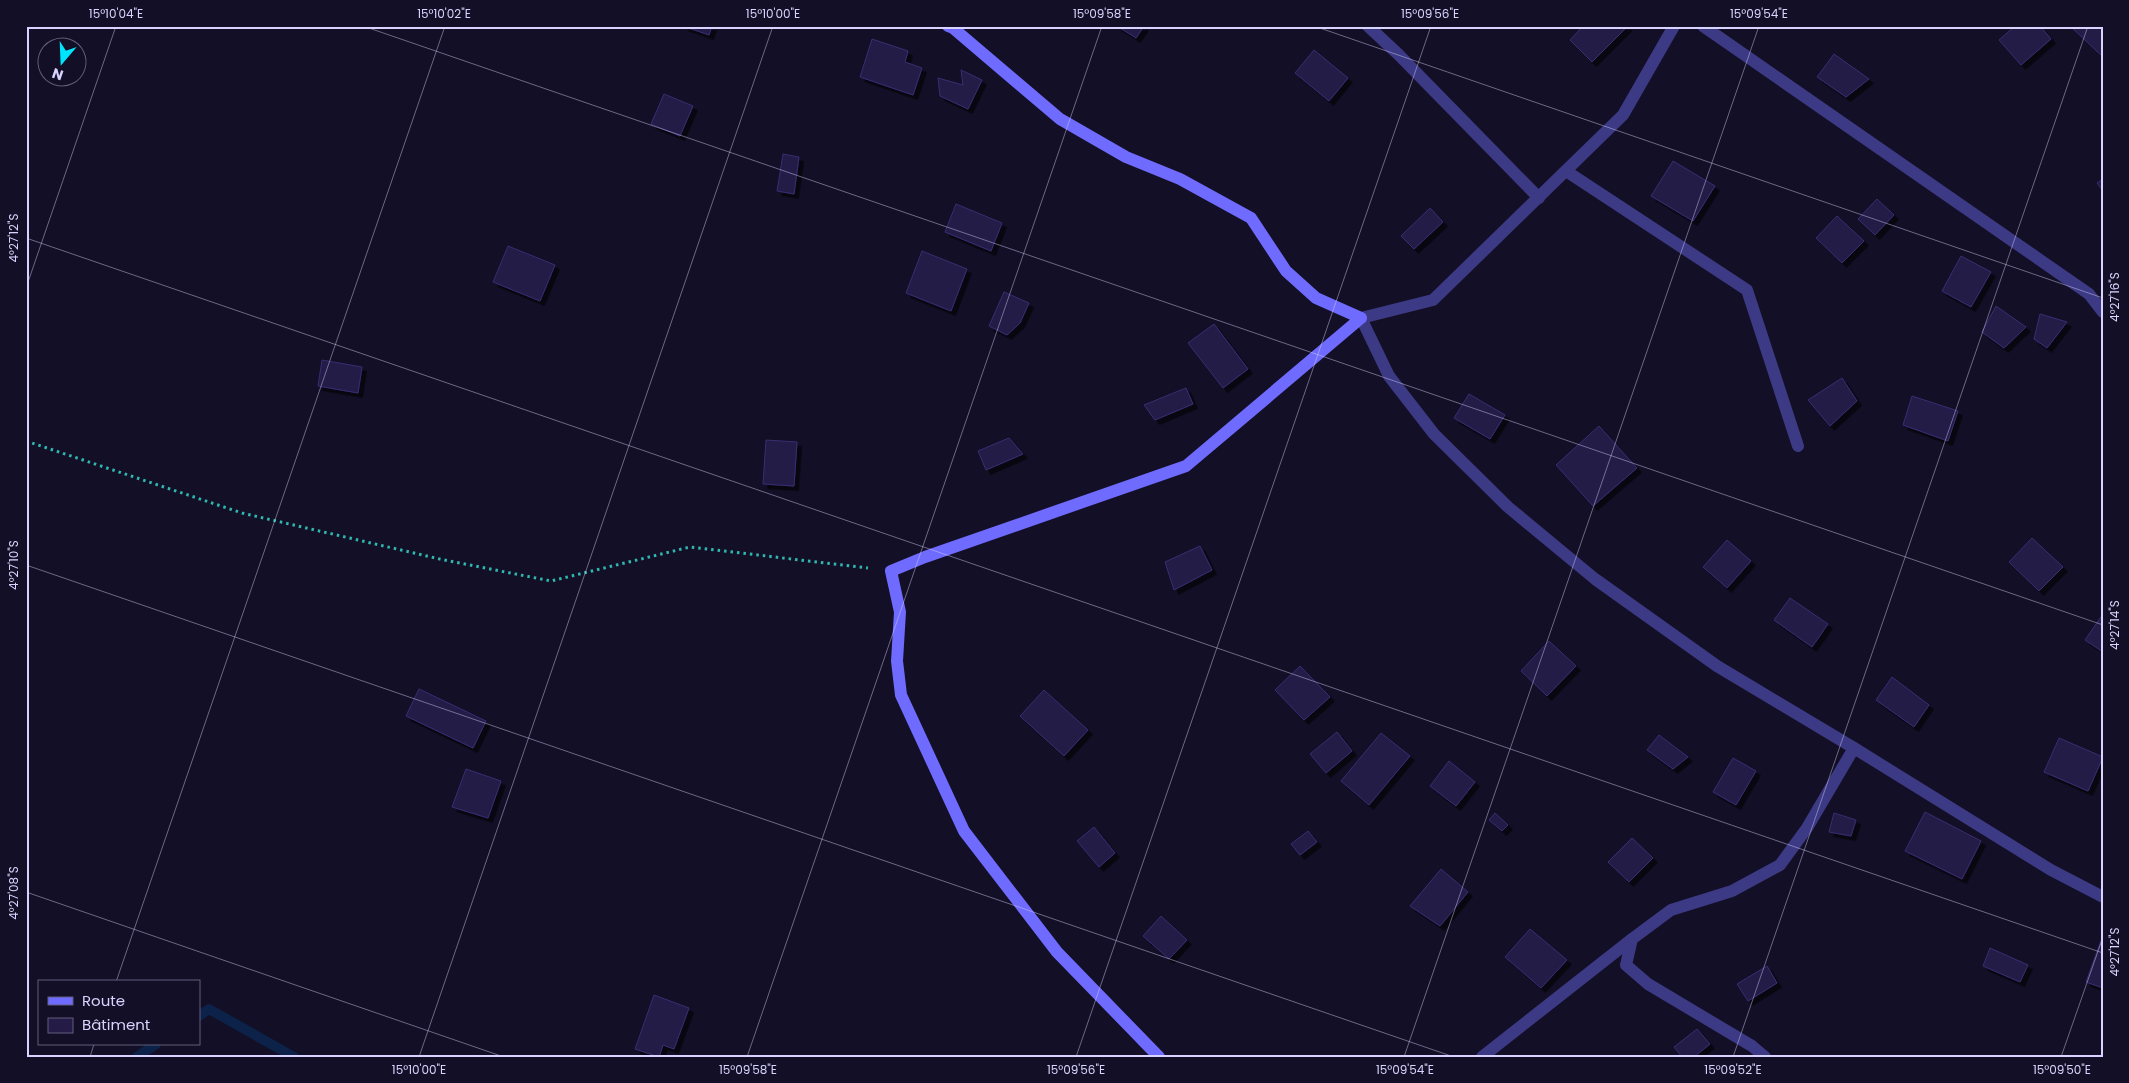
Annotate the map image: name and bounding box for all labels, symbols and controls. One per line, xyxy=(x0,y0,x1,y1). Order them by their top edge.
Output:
text: 15°10'04"E xyxy=(89,5,143,22)
text: 15°10'02"E xyxy=(417,5,471,22)
text: 15°10'00"E xyxy=(746,5,800,22)
text: 15°09'58"E xyxy=(1073,5,1131,22)
text: 15°09'56"E xyxy=(1401,5,1459,22)
text: 15°09'54"E xyxy=(1730,5,1788,22)
north arrow xyxy=(38,38,88,88)
text: N xyxy=(50,63,66,85)
text: 4°27'12"S xyxy=(5,213,22,263)
text: 4°27'16"S xyxy=(2106,272,2123,322)
text: 4°27'10"S xyxy=(5,540,22,590)
text: 4°27'14"S xyxy=(2106,600,2123,650)
text: 4°27'08"S xyxy=(5,866,22,920)
text: 4°27'12"S xyxy=(2106,927,2123,977)
legend xyxy=(38,980,200,1046)
text: Route xyxy=(82,990,125,1011)
text: Bâtiment xyxy=(82,1014,150,1035)
text: 15°10'00"E xyxy=(392,1061,446,1078)
text: 15°09'58"E xyxy=(719,1061,777,1078)
text: 15°09'56"E xyxy=(1047,1061,1105,1078)
text: 15°09'54"E xyxy=(1376,1061,1434,1078)
text: 15°09'52"E xyxy=(1704,1061,1762,1078)
text: 15°09'50"E xyxy=(2033,1061,2091,1078)

